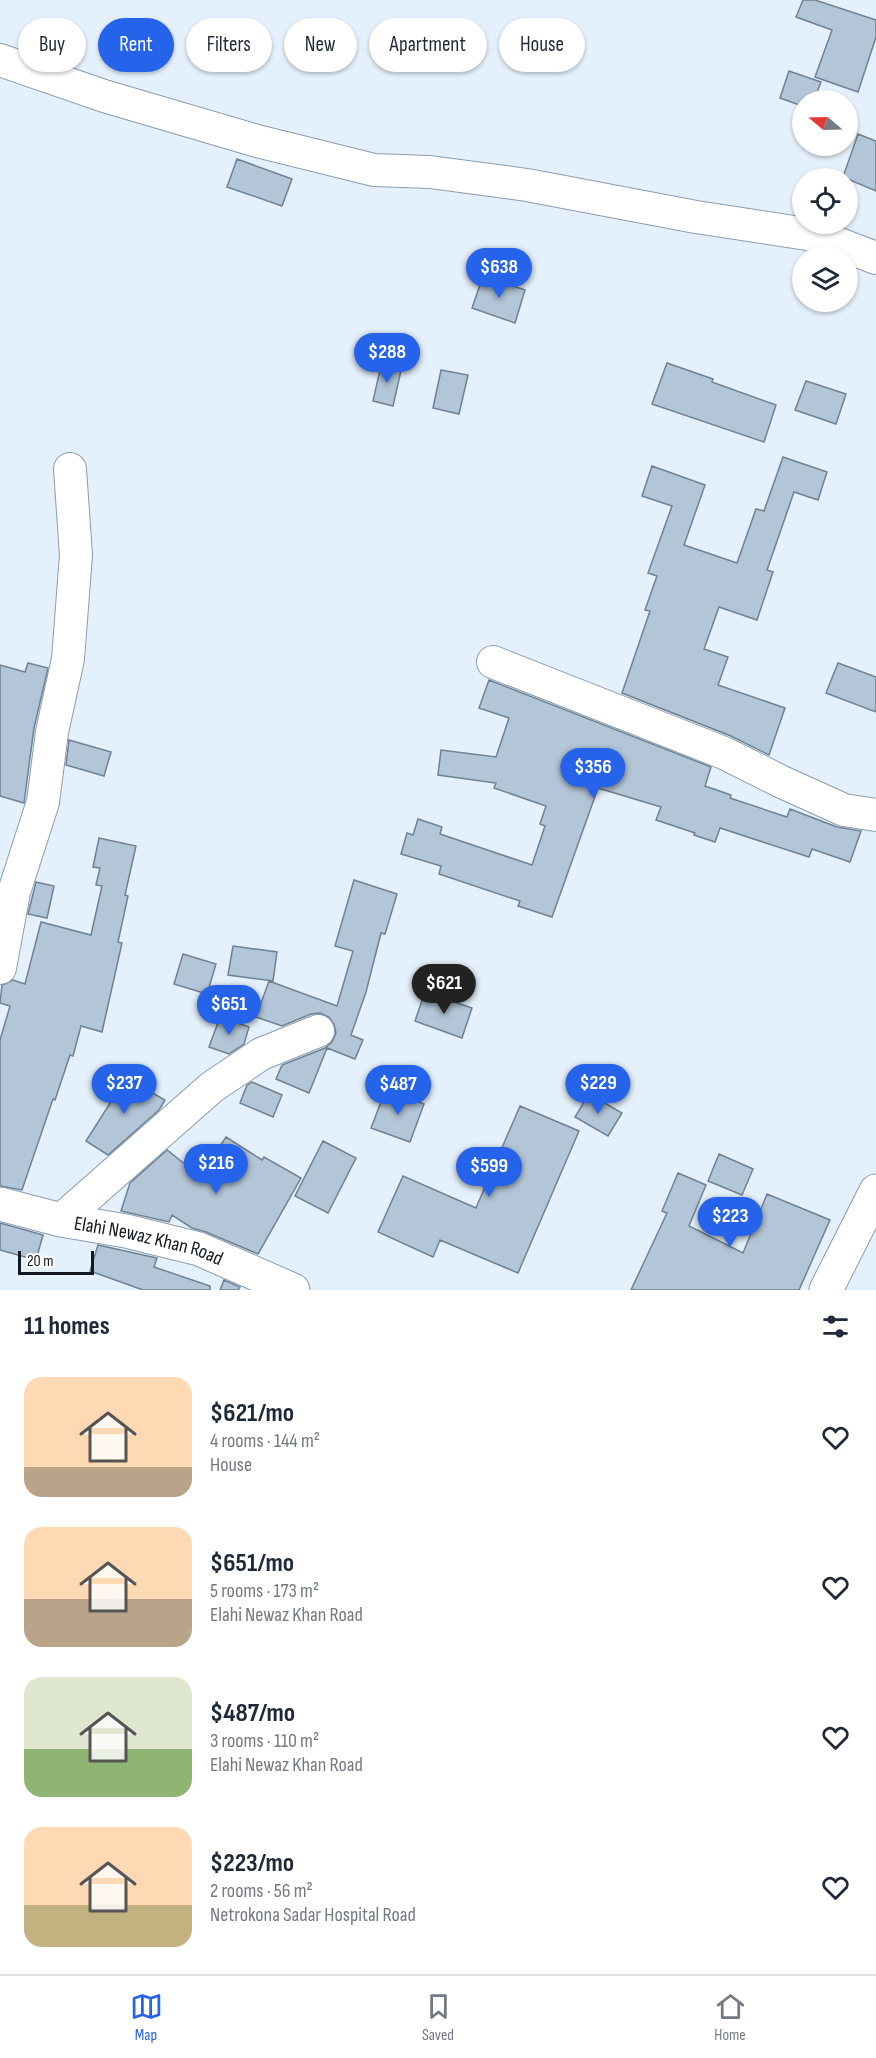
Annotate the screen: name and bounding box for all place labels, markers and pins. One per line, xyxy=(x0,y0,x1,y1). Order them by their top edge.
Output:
pin: $638 xyxy=(463,248,535,299)
pin: $288 xyxy=(351,333,423,384)
pin: $356 xyxy=(557,748,629,799)
pin: $621 xyxy=(408,964,480,1015)
pin: $651 xyxy=(193,985,265,1036)
pin: $237 xyxy=(88,1064,160,1115)
pin: $229 xyxy=(562,1064,634,1115)
pin: $487 xyxy=(362,1065,434,1116)
pin: $216 xyxy=(180,1144,252,1195)
pin: $599 xyxy=(453,1147,525,1198)
pin: $223 xyxy=(694,1197,766,1248)

